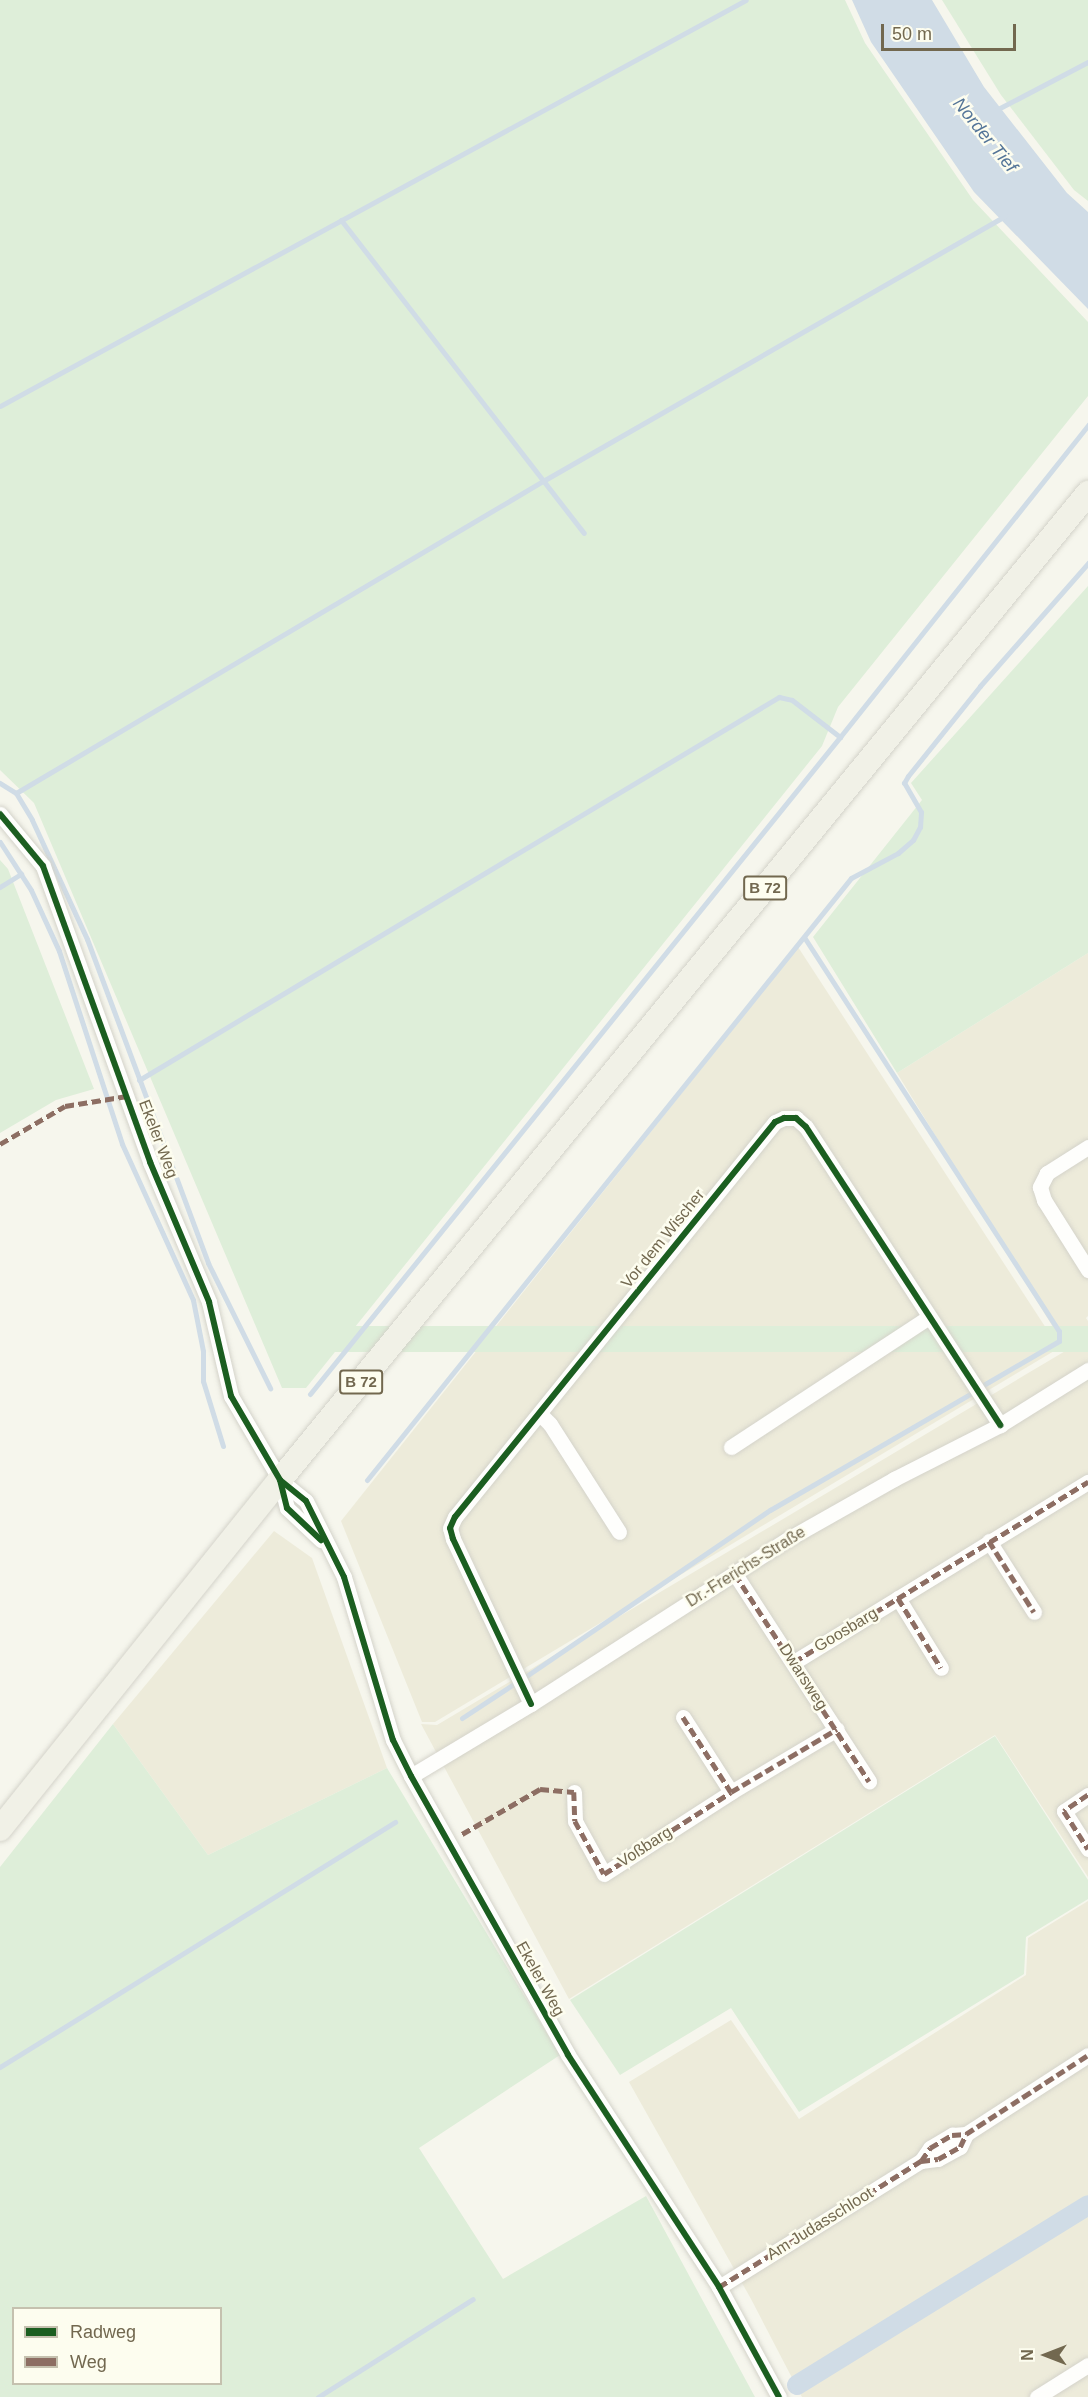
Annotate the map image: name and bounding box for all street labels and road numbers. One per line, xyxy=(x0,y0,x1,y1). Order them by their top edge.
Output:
road number: B 72 xyxy=(742,876,788,900)
street label: Ekeler Weg xyxy=(134,1097,182,1181)
street label: Vor dem Wischer xyxy=(617,1186,709,1292)
road number: B 72 xyxy=(338,1370,384,1394)
street label: Dr.-Frerichs-Straße xyxy=(683,1523,809,1611)
street label: Goosbarg xyxy=(811,1604,881,1656)
street label: Dwarsweg xyxy=(775,1640,831,1714)
street label: Voßbarg xyxy=(614,1822,676,1872)
street label: Ekeler Weg xyxy=(512,1938,568,2020)
street label: Am Judasschloot xyxy=(763,2184,877,2264)

